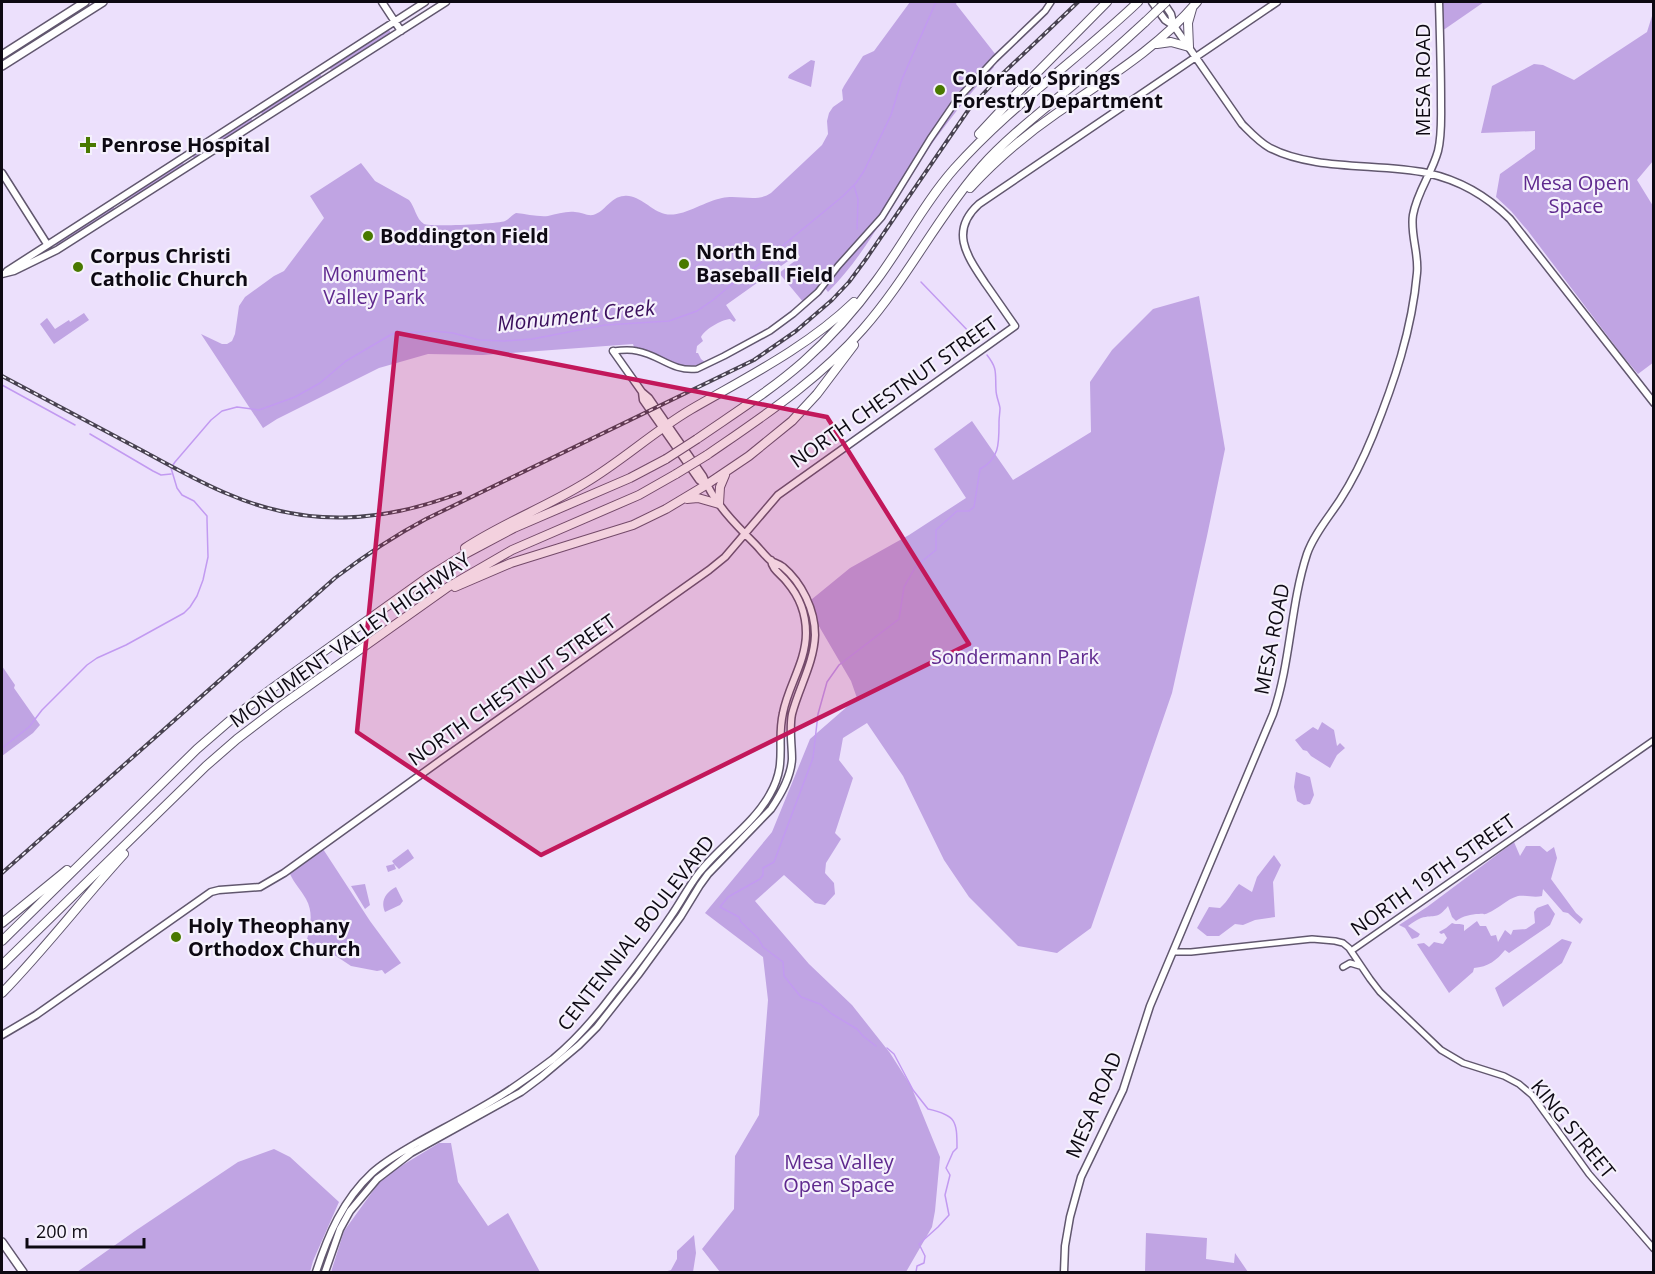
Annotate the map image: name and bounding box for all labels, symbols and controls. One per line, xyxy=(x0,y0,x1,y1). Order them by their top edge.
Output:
street label: MESA ROAD xyxy=(1409,24,1436,136)
place label: Colorado Springs Forestry Department xyxy=(952,64,1163,114)
marker: Colorado Springs Forestry Department xyxy=(933,83,947,97)
place label: Penrose Hospital xyxy=(101,131,270,158)
marker: Penrose Hospital xyxy=(79,136,97,154)
park label: Mesa Open Space xyxy=(1523,169,1629,219)
place label: Boddington Field xyxy=(380,222,549,249)
marker: Boddington Field xyxy=(361,229,375,243)
place label: North End Baseball Field xyxy=(696,238,833,288)
place label: Corpus Christi Catholic Church xyxy=(90,242,248,292)
marker: North End Baseball Field xyxy=(677,257,691,271)
marker: Corpus Christi Catholic Church xyxy=(71,260,85,274)
park label: Monument Valley Park xyxy=(322,260,426,310)
water label: Monument Creek xyxy=(496,293,657,337)
street label: NORTH CHESTNUT STREET xyxy=(784,309,1003,474)
street label: MONUMENT VALLEY HIGHWAY xyxy=(224,545,476,733)
street label: MESA ROAD xyxy=(1247,581,1296,697)
street label: NORTH CHESTNUT STREET xyxy=(402,607,621,772)
park label: Sondermann Park xyxy=(931,643,1100,670)
street label: NORTH 19TH STREET xyxy=(1345,808,1520,942)
street label: CENTENNIAL BOULEVARD xyxy=(551,829,720,1036)
place label: Holy Theophany Orthodox Church xyxy=(188,912,361,962)
marker: Holy Theophany Orthodox Church xyxy=(169,930,183,944)
street label: MESA ROAD xyxy=(1059,1048,1128,1162)
street label: KING STREET xyxy=(1525,1073,1622,1184)
park label: Mesa Valley Open Space xyxy=(783,1148,895,1198)
scale bar xyxy=(27,1211,144,1249)
text: 200 m xyxy=(36,1219,88,1243)

